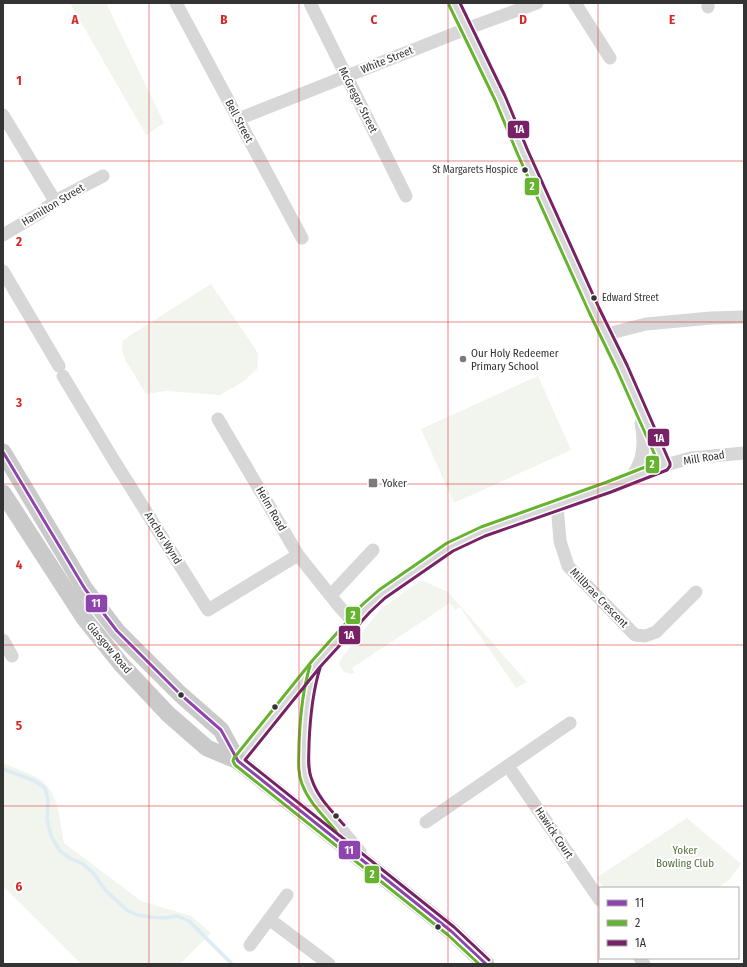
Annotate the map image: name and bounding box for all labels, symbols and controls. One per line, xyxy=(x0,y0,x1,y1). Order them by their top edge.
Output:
text: A xyxy=(70,12,79,27)
text: B xyxy=(220,12,228,27)
text: C xyxy=(371,12,378,27)
text: D xyxy=(519,12,527,27)
text: E xyxy=(669,12,675,27)
street label: White Street xyxy=(359,43,415,76)
street label: McGregor Street xyxy=(336,65,380,135)
text: 1 xyxy=(16,73,22,88)
street label: Bell Street xyxy=(222,97,256,145)
line badge: 1A xyxy=(507,120,530,139)
text: 1A xyxy=(514,123,525,136)
place label: St Margarets Hospice xyxy=(432,164,518,176)
marker: St Margarets Hospice xyxy=(520,165,530,175)
line badge: 2 xyxy=(524,177,540,196)
text: 2 xyxy=(528,180,535,193)
street label: Hamilton Street xyxy=(19,181,87,229)
text: 2 xyxy=(15,234,22,249)
place label: Edward Street xyxy=(602,292,659,304)
marker: Edward Street xyxy=(589,293,599,303)
place label: Our Holy Redeemer Primary School xyxy=(471,347,559,373)
marker: Our Holy Redeemer Primary School xyxy=(458,354,468,364)
text: 3 xyxy=(15,395,22,410)
line badge: 1A xyxy=(647,428,670,447)
text: 1A xyxy=(654,432,665,445)
street label: Mill Road xyxy=(682,448,726,468)
line badge: 2 xyxy=(645,455,660,474)
text: 2 xyxy=(648,458,655,471)
marker: Yoker xyxy=(367,477,379,489)
place label: Yoker xyxy=(382,477,407,490)
street label: Helm Road xyxy=(253,485,289,533)
street label: Anchor Wynd xyxy=(142,509,184,567)
text: 4 xyxy=(16,557,23,572)
street label: Millbrae Crescent xyxy=(567,566,631,631)
line badge: 11 xyxy=(85,594,108,613)
text: 11 xyxy=(91,597,101,610)
line badge: 2 xyxy=(345,606,361,625)
text: 2 xyxy=(349,609,356,622)
street label: Glasgow Road xyxy=(84,620,134,676)
line badge: 1A xyxy=(338,625,361,645)
text: 1A xyxy=(344,629,355,642)
unlabelled marker xyxy=(176,690,186,700)
unlabelled marker xyxy=(270,702,280,712)
text: 5 xyxy=(16,718,22,733)
street label: Hawick Court xyxy=(532,805,576,861)
unlabelled marker xyxy=(331,811,341,821)
line badge: 11 xyxy=(338,840,361,860)
text: 11 xyxy=(344,844,354,857)
park label: Yoker Bowling Club xyxy=(656,844,714,870)
line badge: 2 xyxy=(364,865,380,884)
text: 2 xyxy=(368,868,375,881)
text: 6 xyxy=(16,879,23,894)
legend xyxy=(599,887,739,959)
text: 11 xyxy=(635,896,644,910)
text: 2 xyxy=(635,916,640,930)
unlabelled marker xyxy=(433,922,443,932)
text: 1A xyxy=(635,936,647,950)

